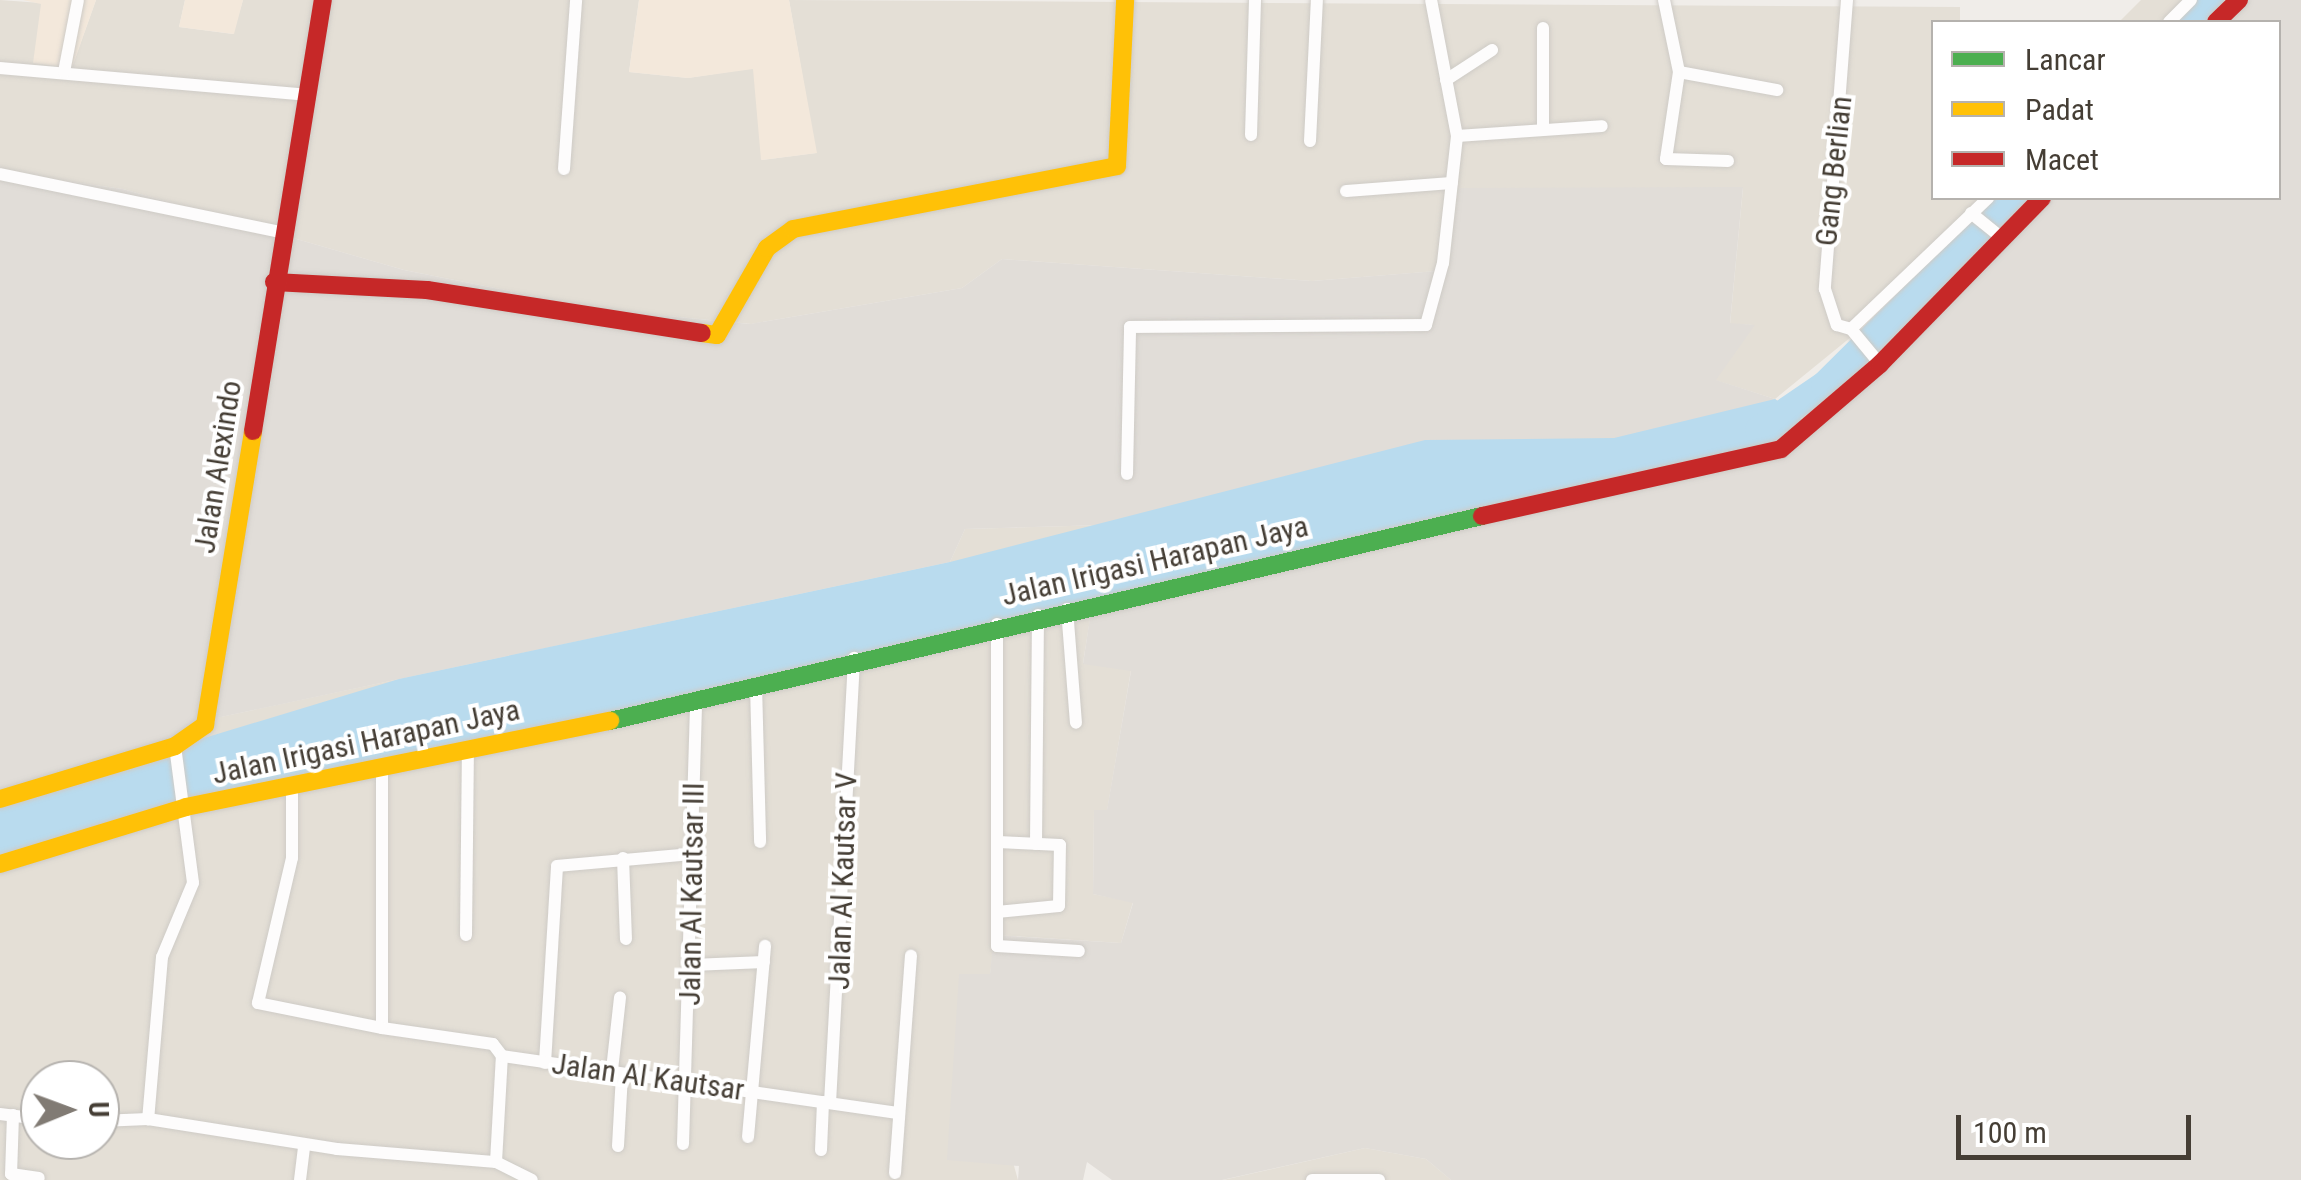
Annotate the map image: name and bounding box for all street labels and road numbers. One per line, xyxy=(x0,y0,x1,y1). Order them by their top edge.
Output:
street label: Gang Berlian xyxy=(1808,94,1860,248)
street label: Jalan Alexindo xyxy=(187,378,249,556)
street label: Jalan Irigasi Harapan Jaya xyxy=(998,508,1312,614)
street label: Jalan Irigasi Harapan Jaya xyxy=(209,692,523,792)
street label: Jalan Al Kautsar V xyxy=(821,772,865,990)
street label: Jalan Al Kautsar III xyxy=(672,782,712,1006)
street label: Jalan Al Kautsar xyxy=(549,1046,747,1108)

